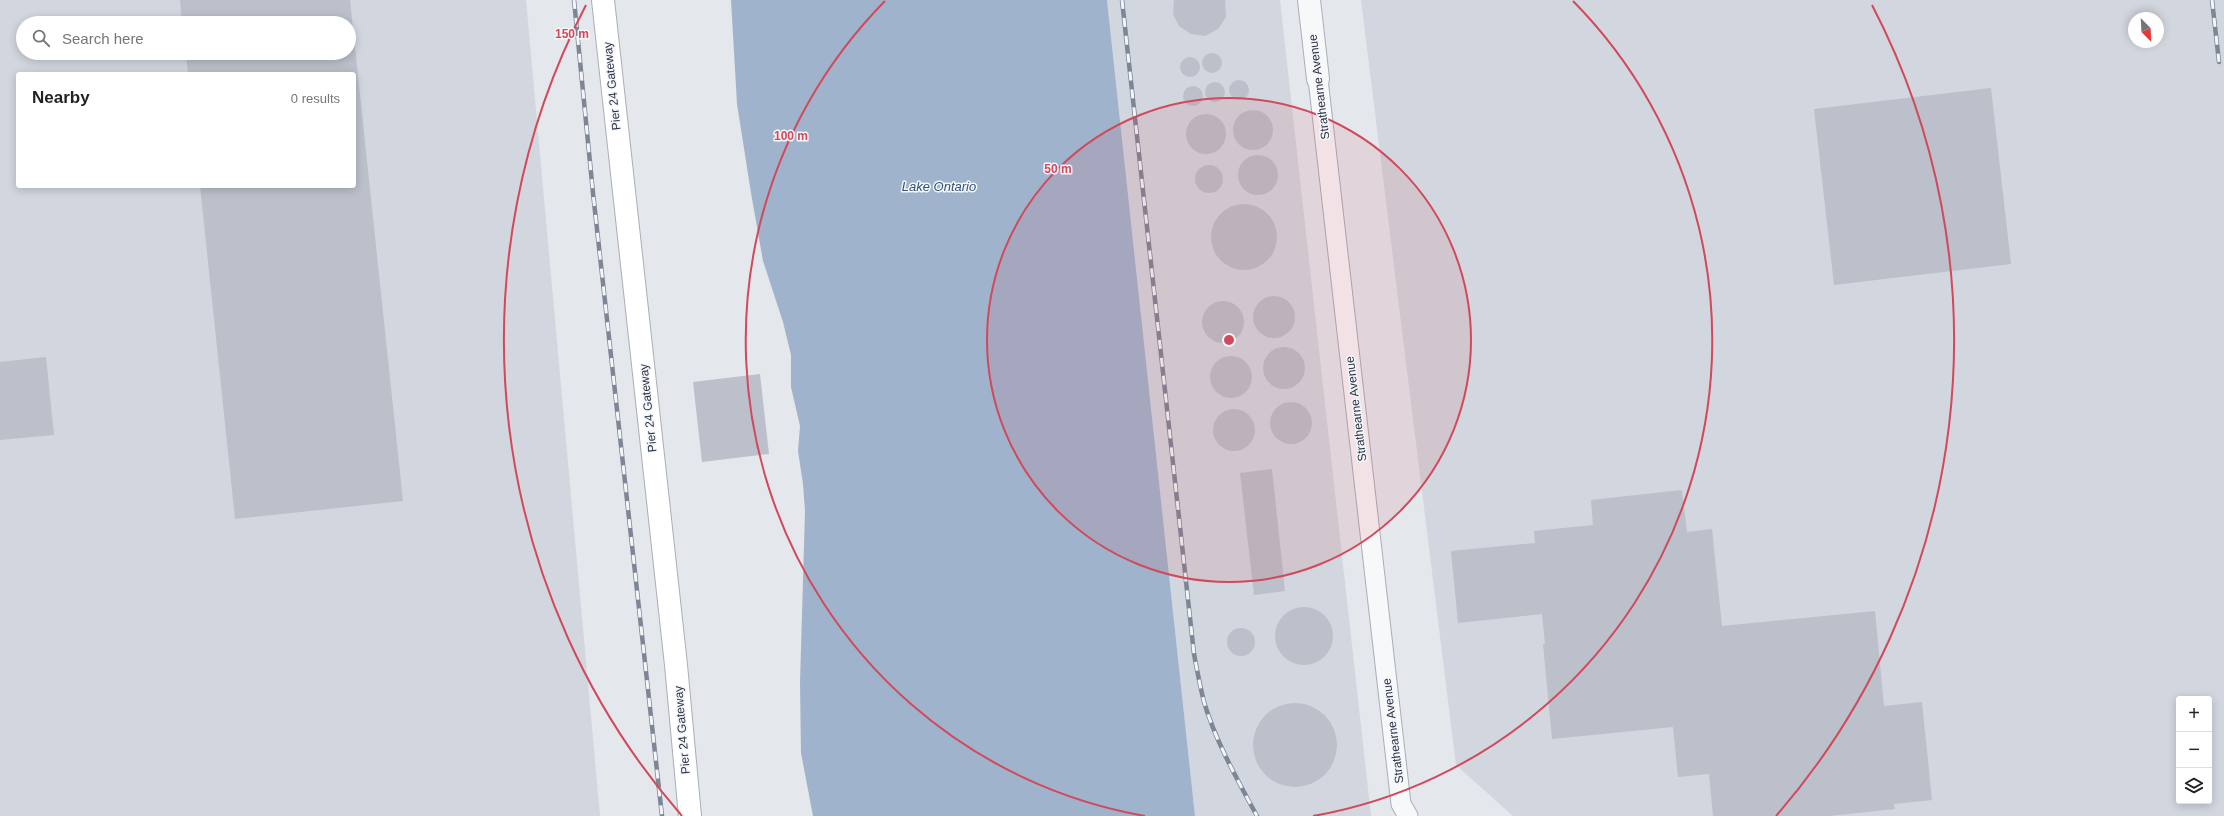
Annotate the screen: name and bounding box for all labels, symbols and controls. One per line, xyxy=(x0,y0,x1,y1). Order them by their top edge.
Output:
north arrow xyxy=(2128,12,2164,48)
search box xyxy=(16,16,356,60)
icon: search xyxy=(30,27,52,49)
text: 150 m xyxy=(555,27,589,41)
text: Search here xyxy=(62,30,144,47)
street label: Strathearne Avenue xyxy=(1306,33,1332,140)
street label: Pier 24 Gateway xyxy=(600,41,624,131)
text: Nearby xyxy=(32,88,90,107)
text: 0 results xyxy=(291,91,340,106)
text: 100 m xyxy=(774,129,808,143)
text: 50 m xyxy=(1044,162,1072,176)
water label: Lake Ontario xyxy=(902,179,976,194)
centre of rings xyxy=(1222,333,1236,347)
street label: Strathearne Avenue xyxy=(1343,355,1369,462)
street label: Pier 24 Gateway xyxy=(636,363,660,453)
street label: Strathearne Avenue xyxy=(1380,677,1406,784)
street label: Pier 24 Gateway xyxy=(671,685,693,775)
map controls xyxy=(2176,696,2212,804)
button: + xyxy=(2176,696,2212,732)
button: − xyxy=(2176,732,2212,768)
button: layers xyxy=(2176,768,2212,804)

